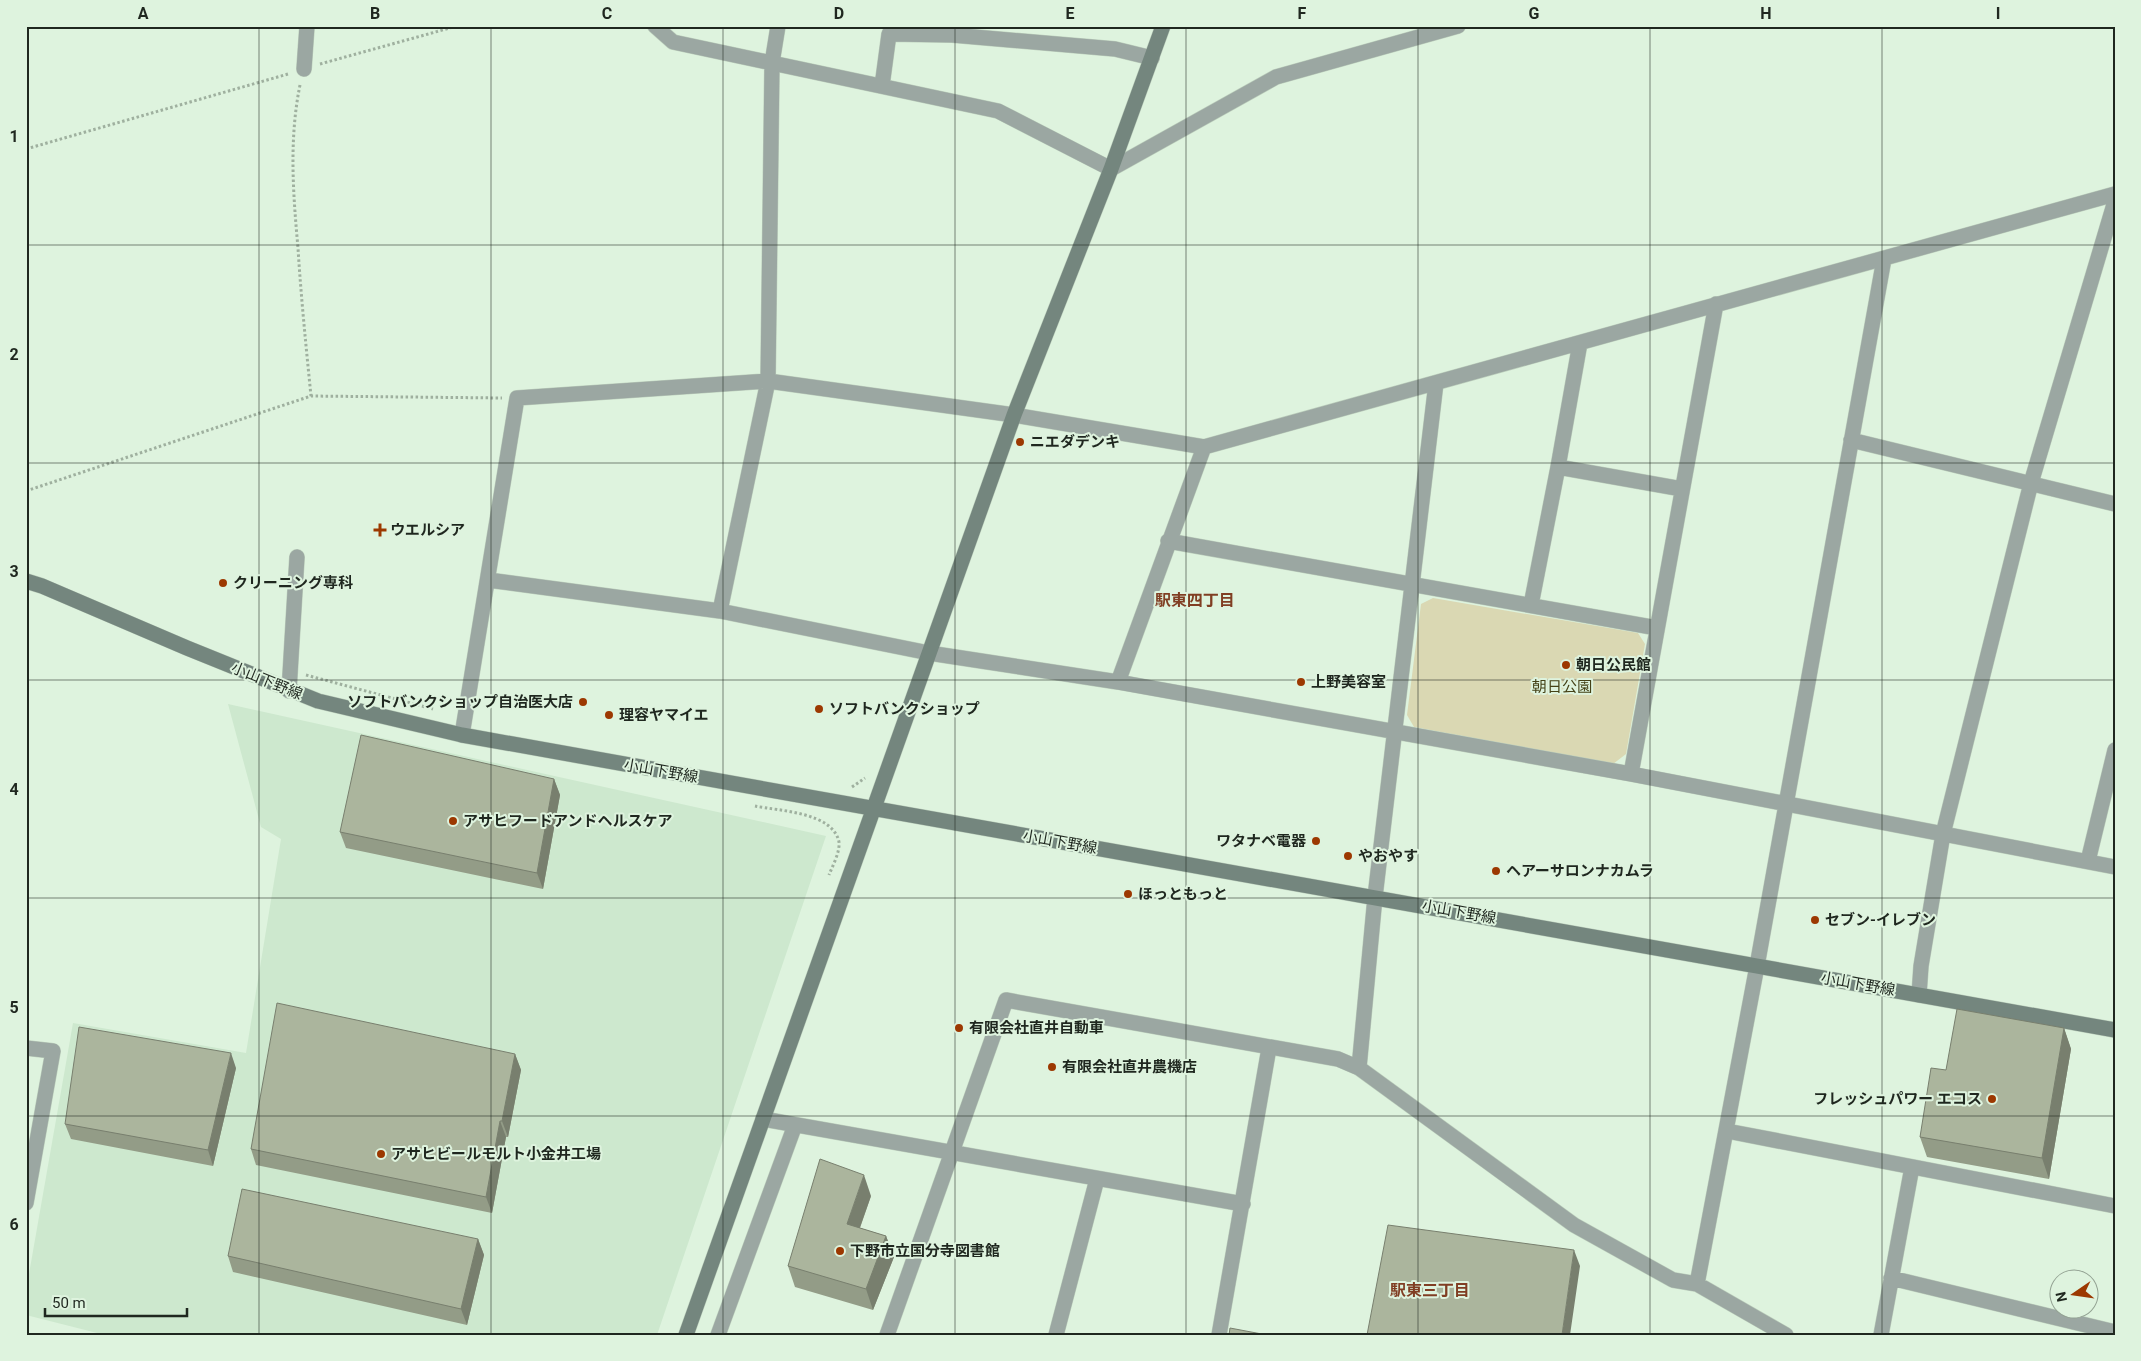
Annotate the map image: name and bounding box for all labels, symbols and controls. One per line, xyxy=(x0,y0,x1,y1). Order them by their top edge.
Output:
text: A xyxy=(138,4,149,23)
text: B xyxy=(370,4,380,23)
text: C xyxy=(602,4,612,23)
text: D xyxy=(834,4,844,23)
text: E xyxy=(1066,4,1075,23)
text: F xyxy=(1298,4,1307,23)
text: G xyxy=(1529,4,1540,23)
text: H xyxy=(1760,4,1772,23)
text: I xyxy=(1996,4,2000,23)
text: 1 xyxy=(9,127,19,146)
text: 2 xyxy=(9,345,19,364)
place label: ニエダデンキ xyxy=(1030,433,1120,451)
marker: ニエダデンキ xyxy=(1014,436,1026,448)
place label: ウエルシア xyxy=(390,521,465,539)
marker: ウエルシア xyxy=(374,524,386,536)
text: 3 xyxy=(9,562,19,581)
place label: クリーニング専科 xyxy=(233,574,353,592)
marker: クリーニング専科 xyxy=(217,577,229,589)
district label: 駅東四丁目 xyxy=(1155,591,1235,610)
place label: 朝日公民館 xyxy=(1576,656,1651,674)
street label: 小山下野線 xyxy=(229,659,305,703)
marker: 朝日公民館 xyxy=(1560,659,1572,671)
place label: 上野美容室 xyxy=(1311,673,1386,691)
marker: 上野美容室 xyxy=(1295,676,1307,688)
park label: 朝日公園 xyxy=(1532,678,1592,696)
place label: ソフトバンクショップ自治医大店 xyxy=(347,693,573,711)
marker: ソフトバンクショップ自治医大店 xyxy=(577,696,589,708)
place label: ソフトバンクショップ xyxy=(829,700,980,718)
marker: ソフトバンクショップ xyxy=(813,703,825,715)
place label: 理容ヤマイエ xyxy=(619,706,709,724)
marker: 理容ヤマイエ xyxy=(603,709,615,721)
street label: 小山下野線 xyxy=(622,756,700,786)
text: 4 xyxy=(9,780,19,799)
place label: アサヒフードアンドヘルスケア xyxy=(463,812,672,830)
marker: アサヒフードアンドヘルスケア xyxy=(447,815,459,827)
street label: 小山下野線 xyxy=(1021,827,1099,857)
place label: ワタナベ電器 xyxy=(1216,832,1307,850)
marker: ワタナベ電器 xyxy=(1310,835,1322,847)
place label: やおやす xyxy=(1358,847,1418,865)
marker: やおやす xyxy=(1342,850,1354,862)
place label: ヘアーサロンナカムラ xyxy=(1506,862,1654,880)
marker: ヘアーサロンナカムラ xyxy=(1490,865,1502,877)
place label: ほっともっと xyxy=(1138,885,1228,903)
marker: ほっともっと xyxy=(1122,888,1134,900)
street label: 小山下野線 xyxy=(1420,897,1498,927)
place label: セブン-イレブン xyxy=(1825,911,1936,929)
marker: セブン-イレブン xyxy=(1809,914,1821,926)
street label: 小山下野線 xyxy=(1819,969,1897,999)
text: 5 xyxy=(9,998,19,1017)
place label: 有限会社直井自動車 xyxy=(969,1019,1104,1037)
marker: 有限会社直井自動車 xyxy=(953,1022,965,1034)
place label: 有限会社直井農機店 xyxy=(1062,1058,1197,1076)
marker: 有限会社直井農機店 xyxy=(1046,1061,1058,1073)
place label: フレッシュパワー エコス xyxy=(1813,1090,1982,1108)
marker: フレッシュパワー エコス xyxy=(1986,1093,1998,1105)
place label: アサヒビールモルト小金井工場 xyxy=(391,1145,601,1163)
marker: アサヒビールモルト小金井工場 xyxy=(375,1148,387,1160)
text: 6 xyxy=(9,1215,19,1234)
place label: 下野市立国分寺図書館 xyxy=(850,1242,1000,1260)
marker: 下野市立国分寺図書館 xyxy=(834,1245,846,1257)
north arrow xyxy=(2048,1268,2098,1318)
district label: 駅東三丁目 xyxy=(1390,1281,1470,1300)
scale bar xyxy=(45,1286,188,1318)
text: N xyxy=(2052,1290,2070,1304)
text: 50 m xyxy=(52,1294,86,1312)

